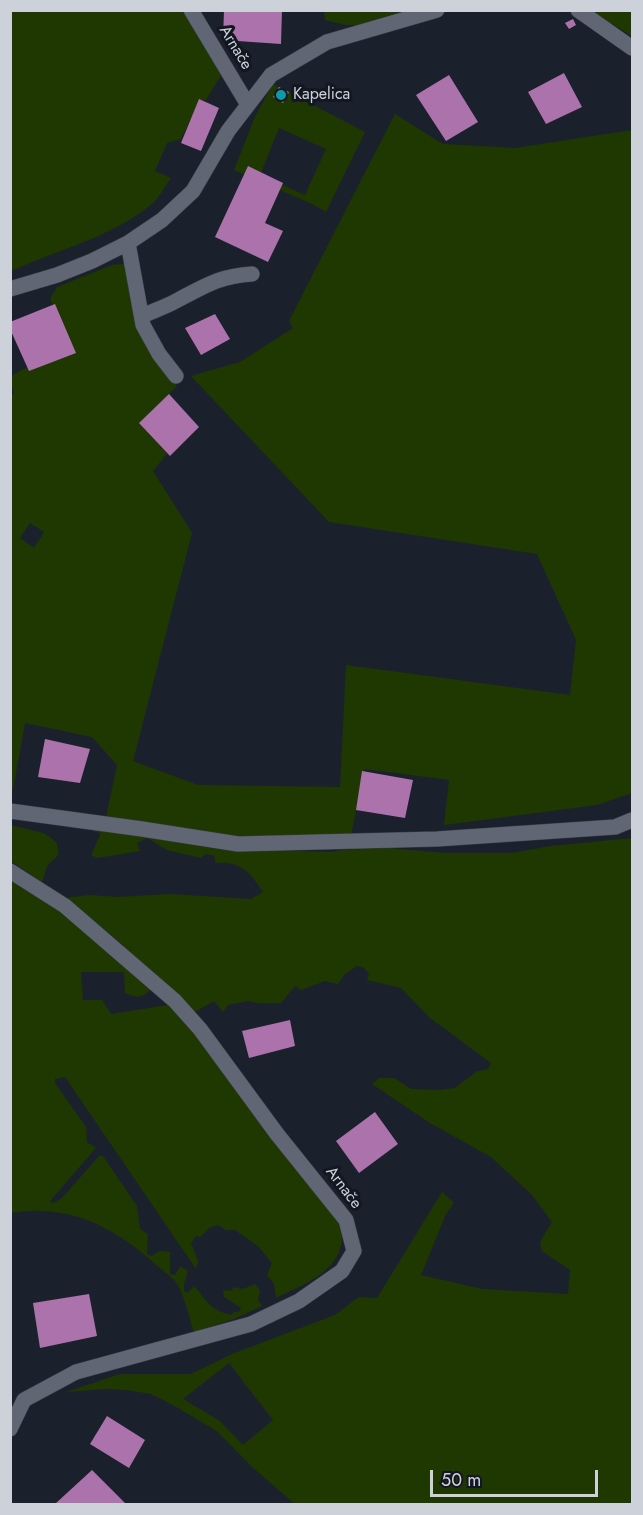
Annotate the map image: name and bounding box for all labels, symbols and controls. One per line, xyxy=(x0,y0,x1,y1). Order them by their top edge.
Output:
street label: Arnače xyxy=(214,22,256,74)
place label: Kapelica xyxy=(293,85,350,105)
marker: Kapelica xyxy=(274,88,288,102)
street label: Arnače xyxy=(321,1163,365,1213)
scale bar xyxy=(433,1458,601,1496)
text: 50 m xyxy=(441,1467,481,1493)

